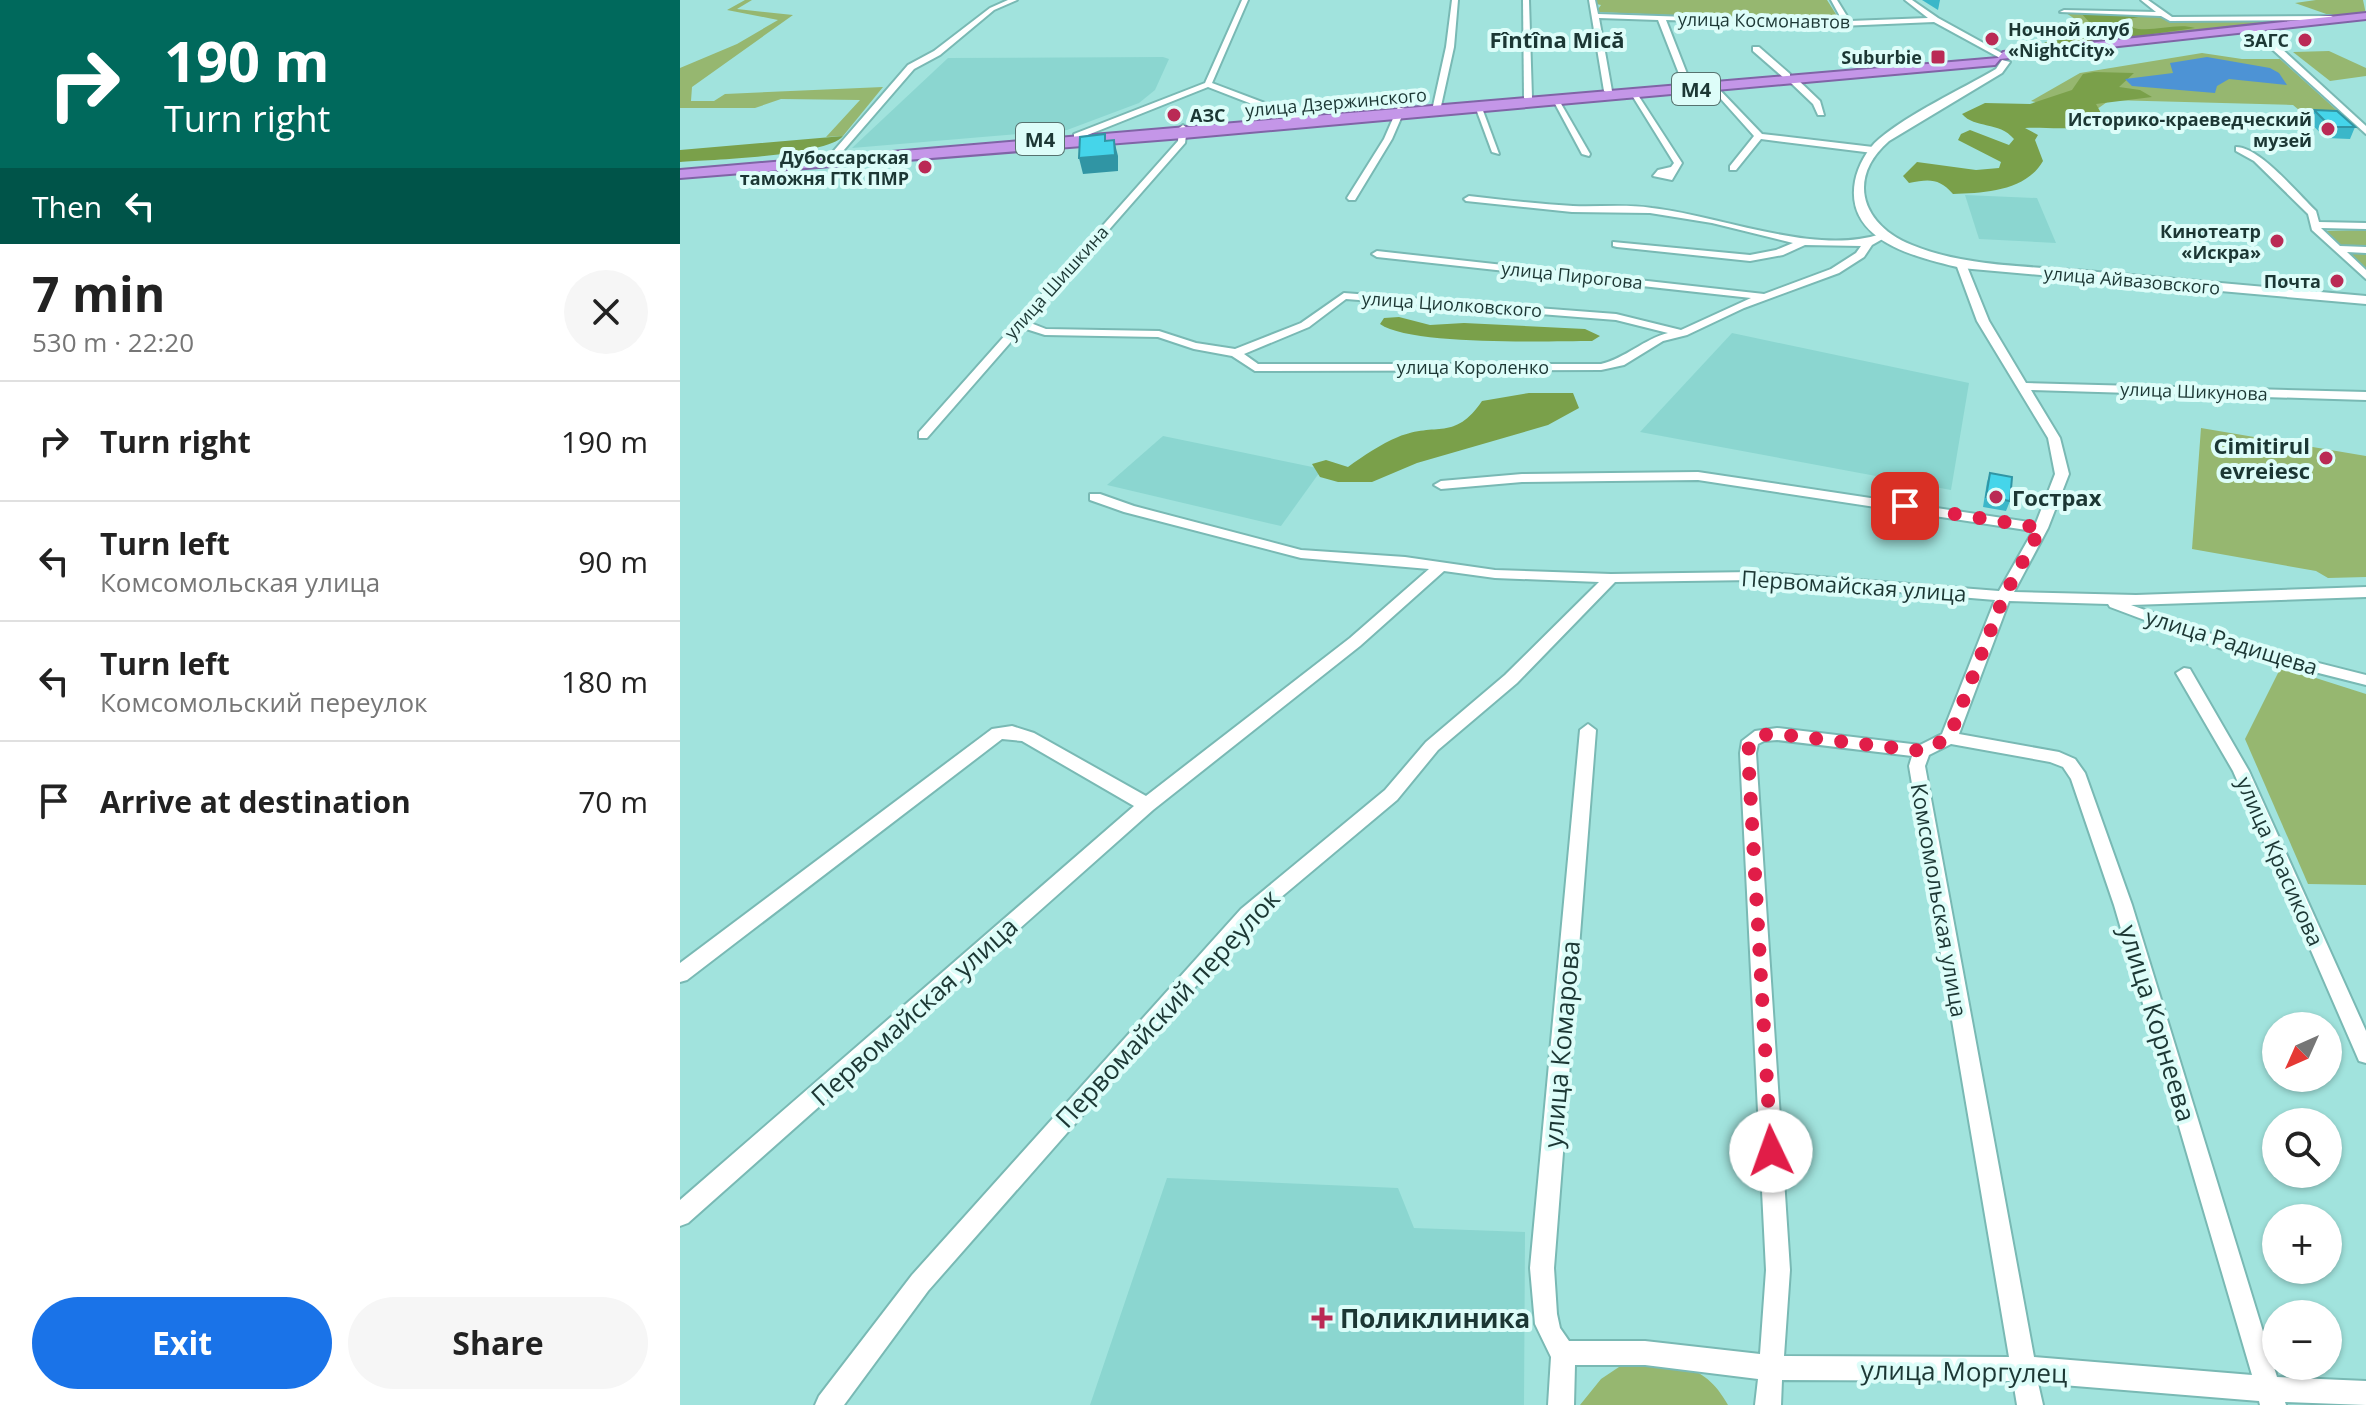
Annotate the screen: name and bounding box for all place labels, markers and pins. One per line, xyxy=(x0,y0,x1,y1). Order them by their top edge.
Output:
place label: Ночной клуб «NightCity» xyxy=(2008,17,2130,62)
place label: ЗАГС xyxy=(2243,28,2289,52)
marker: Ночной клуб «NightCity» xyxy=(1983,30,2001,48)
marker: ЗАГС xyxy=(2296,31,2314,49)
place label: Suburbie xyxy=(1841,45,1922,69)
marker: Suburbie xyxy=(1929,48,1947,66)
place label: АЗС xyxy=(1190,103,1226,127)
marker: АЗС xyxy=(1165,106,1183,124)
place label: Историко-краеведческий музей xyxy=(2068,107,2312,152)
marker: Историко-краеведческий музей xyxy=(2319,120,2337,138)
place label: Дубоссарская таможня ГТК ПМР xyxy=(740,145,909,190)
marker: Дубоссарская таможня ГТК ПМР xyxy=(916,158,934,176)
place label: Кинотеатр «Искра» xyxy=(2160,219,2261,264)
marker: Кинотеатр «Искра» xyxy=(2268,232,2286,250)
place label: Почта xyxy=(2264,269,2321,293)
marker: Почта xyxy=(2328,272,2346,290)
place label: Cimitirul evreiesc xyxy=(2214,430,2310,485)
marker: Cimitirul evreiesc xyxy=(2317,449,2335,467)
pin xyxy=(1871,472,1939,540)
place label: Гострах xyxy=(2012,482,2102,512)
marker: Гострах xyxy=(1987,488,2005,506)
place label: Поликлиника xyxy=(1340,1300,1530,1336)
marker: Поликлиника xyxy=(1311,1307,1333,1329)

